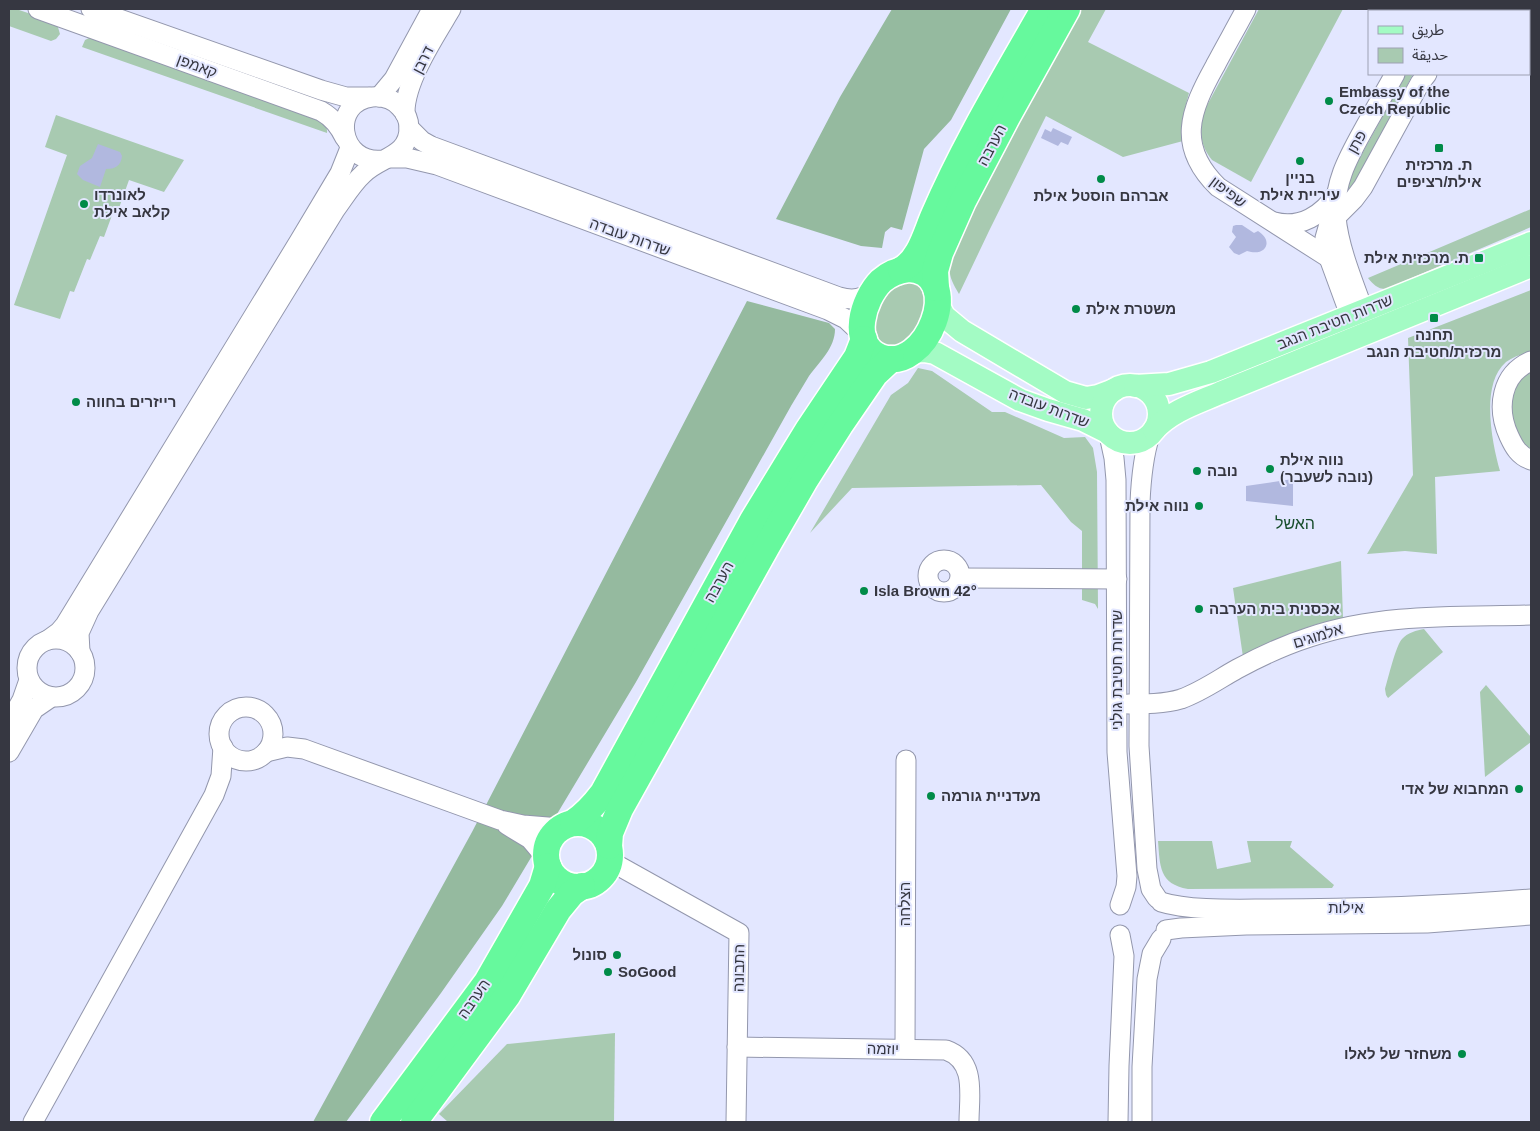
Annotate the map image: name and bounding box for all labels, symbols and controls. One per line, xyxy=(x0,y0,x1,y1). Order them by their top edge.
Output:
legend xyxy=(1368,10,1530,75)
text: طريق xyxy=(1412,21,1444,40)
street label: דרבן xyxy=(408,43,437,76)
text: حديقة xyxy=(1412,46,1448,63)
street label: קאמפן xyxy=(175,50,220,81)
place label: Embassy of the Czech Republic xyxy=(1339,83,1451,117)
marker: Embassy of the Czech Republic xyxy=(1323,95,1335,107)
street label: הערבה xyxy=(974,121,1009,168)
street label: פתן xyxy=(1343,127,1370,156)
marker: ת. מרכזית אילת/רציפים xyxy=(1433,142,1445,154)
marker: בניין עיריית אילת xyxy=(1294,155,1306,167)
place label: ת. מרכזית אילת/רציפים xyxy=(1397,156,1481,190)
place label: בניין עיריית אילת xyxy=(1260,169,1340,203)
marker: אברהם הוסטל אילת xyxy=(1095,173,1107,185)
street label: שפיפון xyxy=(1207,173,1250,211)
place label: לאונרדו קלאב אילת xyxy=(94,186,170,220)
place label: אברהם הוסטל אילת xyxy=(1033,187,1169,204)
marker: לאונרדו קלאב אילת xyxy=(78,198,90,210)
street label: שדרות עובדה xyxy=(587,214,673,259)
place label: ת. מרכזית אילת xyxy=(1364,249,1469,266)
marker: ת. מרכזית אילת xyxy=(1473,252,1485,264)
street label: שדרות חטיבת הנגב xyxy=(1275,291,1395,352)
place label: משטרת אילת xyxy=(1086,300,1176,317)
marker: משטרת אילת xyxy=(1070,303,1082,315)
marker: תחנה מרכזית/חטיבת הנגב xyxy=(1428,312,1440,324)
place label: תחנה מרכזית/חטיבת הנגב xyxy=(1367,326,1502,360)
street label: שדרות עובדה xyxy=(1007,384,1092,431)
place label: רייזרים בחווה xyxy=(86,393,176,410)
marker: רייזרים בחווה xyxy=(70,396,82,408)
place label: נווה אילת (נובה לשעבר) xyxy=(1280,451,1373,485)
place label: נובה xyxy=(1207,462,1238,479)
marker: נווה אילת (נובה לשעבר) xyxy=(1264,463,1276,475)
marker: נובה xyxy=(1191,465,1203,477)
place label: נווה אילת xyxy=(1125,497,1189,514)
marker: נווה אילת xyxy=(1193,500,1205,512)
district label: האשל xyxy=(1275,515,1315,532)
street label: הערבה xyxy=(700,558,737,605)
place label: Isla Brown 42° xyxy=(874,582,977,599)
marker: Isla Brown 42° xyxy=(858,585,870,597)
place label: אכסנית בית הערבה xyxy=(1209,600,1340,617)
marker: אכסנית בית הערבה xyxy=(1193,603,1205,615)
street label: שדרות חטיבת גולני xyxy=(1108,610,1125,730)
street label: אלמוגים xyxy=(1291,620,1345,651)
place label: המחבוא של אדי xyxy=(1401,780,1509,797)
marker: המחבוא של אדי xyxy=(1513,783,1525,795)
place label: מעדניית גורמה xyxy=(941,787,1041,804)
marker: מעדניית גורמה xyxy=(925,790,937,802)
street label: הצלחה xyxy=(896,882,913,926)
street label: אילות xyxy=(1328,899,1364,916)
street label: התבונה xyxy=(730,944,747,992)
place label: סונול xyxy=(572,946,607,963)
marker: סונול xyxy=(611,949,623,961)
place label: SoGood xyxy=(618,963,676,980)
marker: SoGood xyxy=(602,966,614,978)
street label: הערבה xyxy=(454,976,493,1022)
street label: יוזמה xyxy=(867,1040,899,1057)
place label: משחזר של לאלו xyxy=(1344,1045,1452,1062)
marker: משחזר של לאלו xyxy=(1456,1048,1468,1060)

